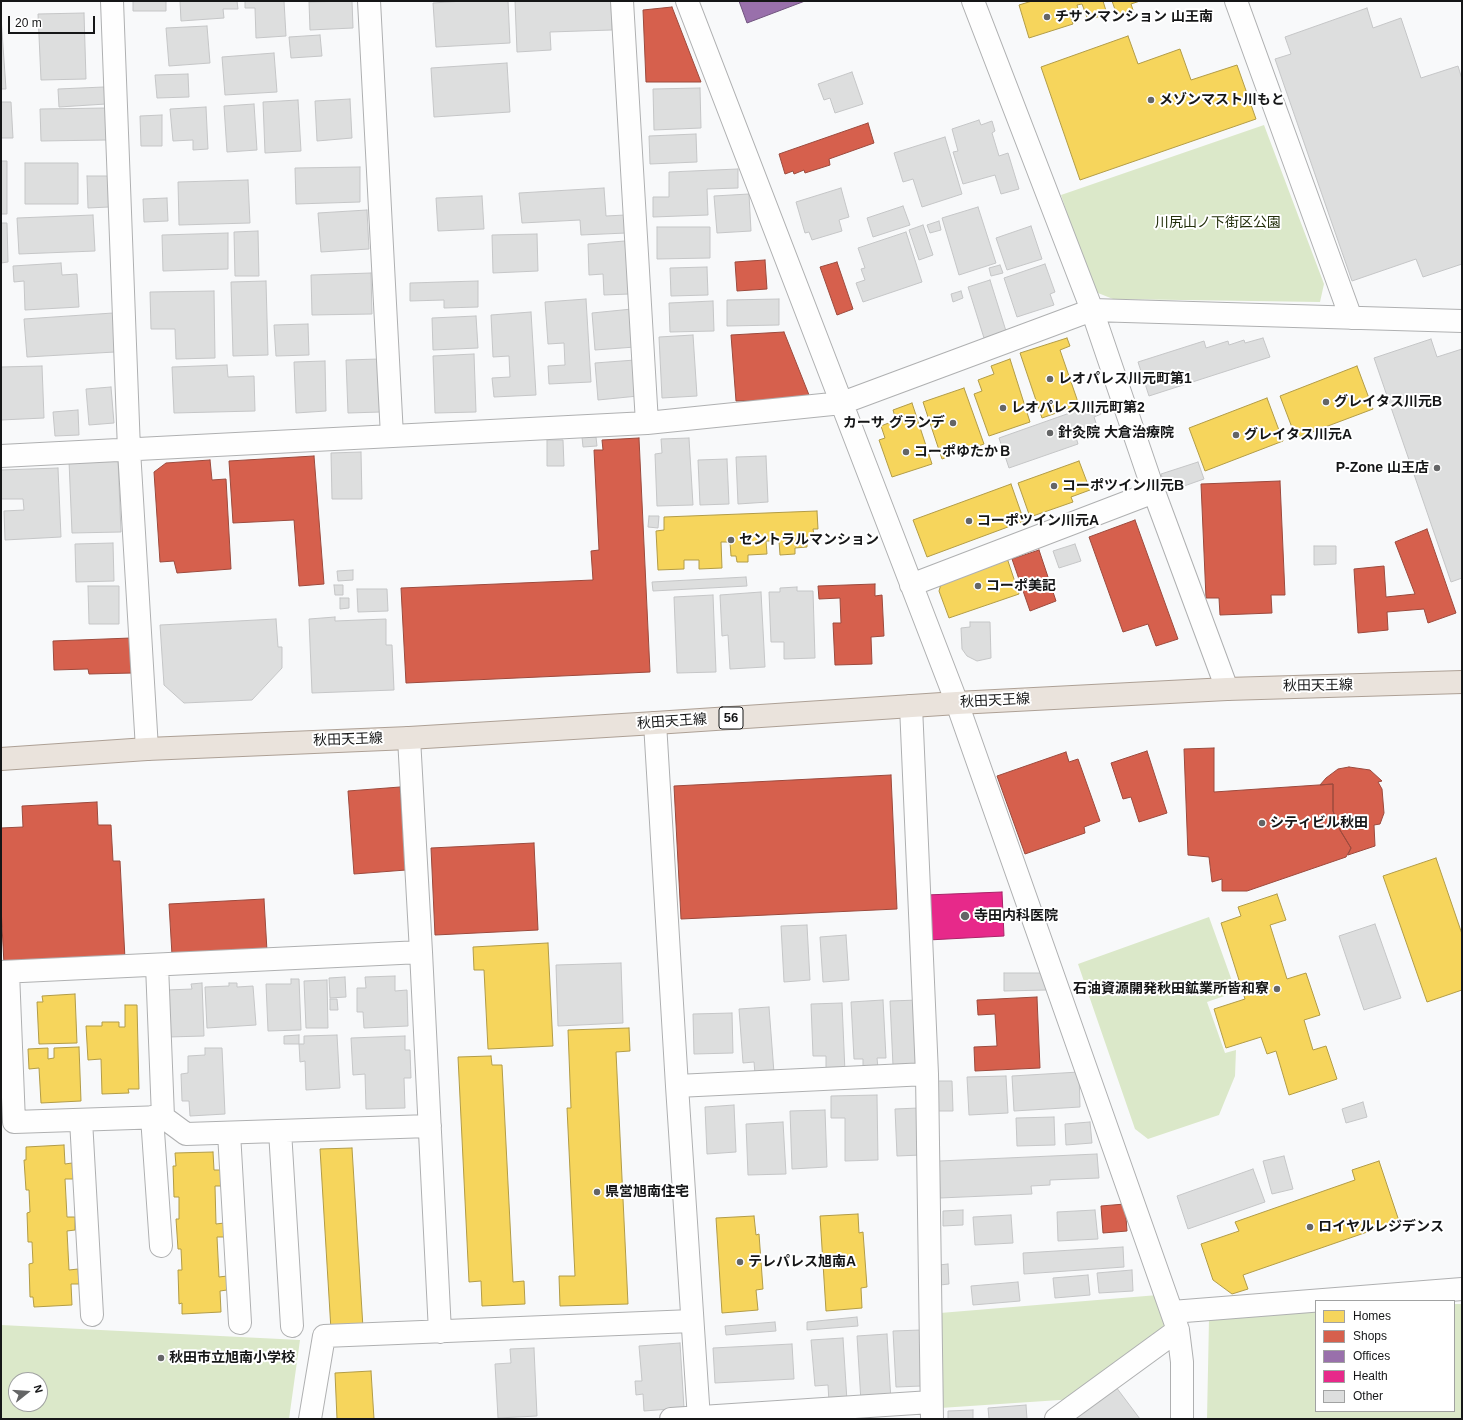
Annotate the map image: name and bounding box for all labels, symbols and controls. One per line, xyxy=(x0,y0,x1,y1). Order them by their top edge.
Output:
scale bar xyxy=(10,8,97,34)
place label: チサンマンション 山王南 xyxy=(1055,9,1213,25)
marker: チサンマンション 山王南 xyxy=(1042,12,1052,22)
text: 20 m xyxy=(15,16,42,30)
place label: メゾンマスト川もと xyxy=(1159,92,1285,108)
marker: メゾンマスト川もと xyxy=(1146,95,1156,105)
park label: 川尻山ノ下街区公園 xyxy=(1155,215,1281,231)
place label: レオパレス川元町第1 xyxy=(1058,371,1192,387)
marker: レオパレス川元町第1 xyxy=(1045,374,1055,384)
place label: グレイタス川元B xyxy=(1334,394,1442,410)
marker: グレイタス川元B xyxy=(1321,397,1331,407)
place label: レオパレス川元町第2 xyxy=(1011,400,1145,416)
marker: レオパレス川元町第2 xyxy=(998,403,1008,413)
place label: カーサ グランデ xyxy=(843,415,945,431)
marker: カーサ グランデ xyxy=(948,418,958,428)
place label: 針灸院 大倉治療院 xyxy=(1058,425,1174,441)
place label: グレイタス川元A xyxy=(1244,427,1352,443)
marker: 針灸院 大倉治療院 xyxy=(1045,428,1055,438)
marker: グレイタス川元A xyxy=(1231,430,1241,440)
place label: コーポゆたかＢ xyxy=(914,444,1012,460)
marker: コーポゆたかＢ xyxy=(901,447,911,457)
place label: P-Zone 山王店 xyxy=(1336,460,1429,476)
marker: P-Zone 山王店 xyxy=(1432,463,1442,473)
place label: コーポツイン川元B xyxy=(1062,478,1184,494)
marker: コーポツイン川元B xyxy=(1049,481,1059,491)
place label: コーポツイン川元A xyxy=(977,513,1099,529)
marker: コーポツイン川元A xyxy=(964,516,974,526)
place label: セントラルマンション xyxy=(739,532,879,548)
marker: セントラルマンション xyxy=(726,535,736,545)
place label: コーポ美記 xyxy=(986,578,1056,594)
marker: コーポ美記 xyxy=(973,581,983,591)
street label: 秋田天王線 xyxy=(1283,677,1353,695)
street label: 秋田天王線 xyxy=(960,691,1030,711)
road number: 56 xyxy=(719,707,743,729)
street label: 秋田天王線 xyxy=(636,711,708,733)
street label: 秋田天王線 xyxy=(313,730,383,750)
place label: シティビル秋田 xyxy=(1270,815,1368,831)
marker: シティビル秋田 xyxy=(1257,818,1267,828)
place label: 寺田内科医院 xyxy=(974,908,1058,924)
marker: 寺田内科医院 xyxy=(959,910,971,922)
place label: 石油資源開発秋田鉱業所皆和寮 xyxy=(1073,981,1269,997)
marker: 石油資源開発秋田鉱業所皆和寮 xyxy=(1272,984,1282,994)
place label: 県営旭南住宅 xyxy=(605,1184,689,1200)
marker: 県営旭南住宅 xyxy=(592,1187,602,1197)
place label: ロイヤルレジデンス xyxy=(1318,1219,1444,1235)
marker: ロイヤルレジデンス xyxy=(1305,1222,1315,1232)
place label: テレパレス旭南A xyxy=(748,1254,856,1270)
marker: テレパレス旭南A xyxy=(735,1257,745,1267)
legend xyxy=(1315,1300,1455,1412)
text: Homes xyxy=(1353,1309,1391,1323)
text: Shops xyxy=(1353,1329,1387,1343)
text: Offices xyxy=(1353,1349,1390,1363)
place label: 秋田市立旭南小学校 xyxy=(169,1350,295,1366)
marker: 秋田市立旭南小学校 xyxy=(156,1353,166,1363)
text: Health xyxy=(1353,1369,1388,1383)
north arrow xyxy=(8,1372,48,1412)
text: N xyxy=(32,1383,45,1394)
text: Other xyxy=(1353,1389,1383,1403)

